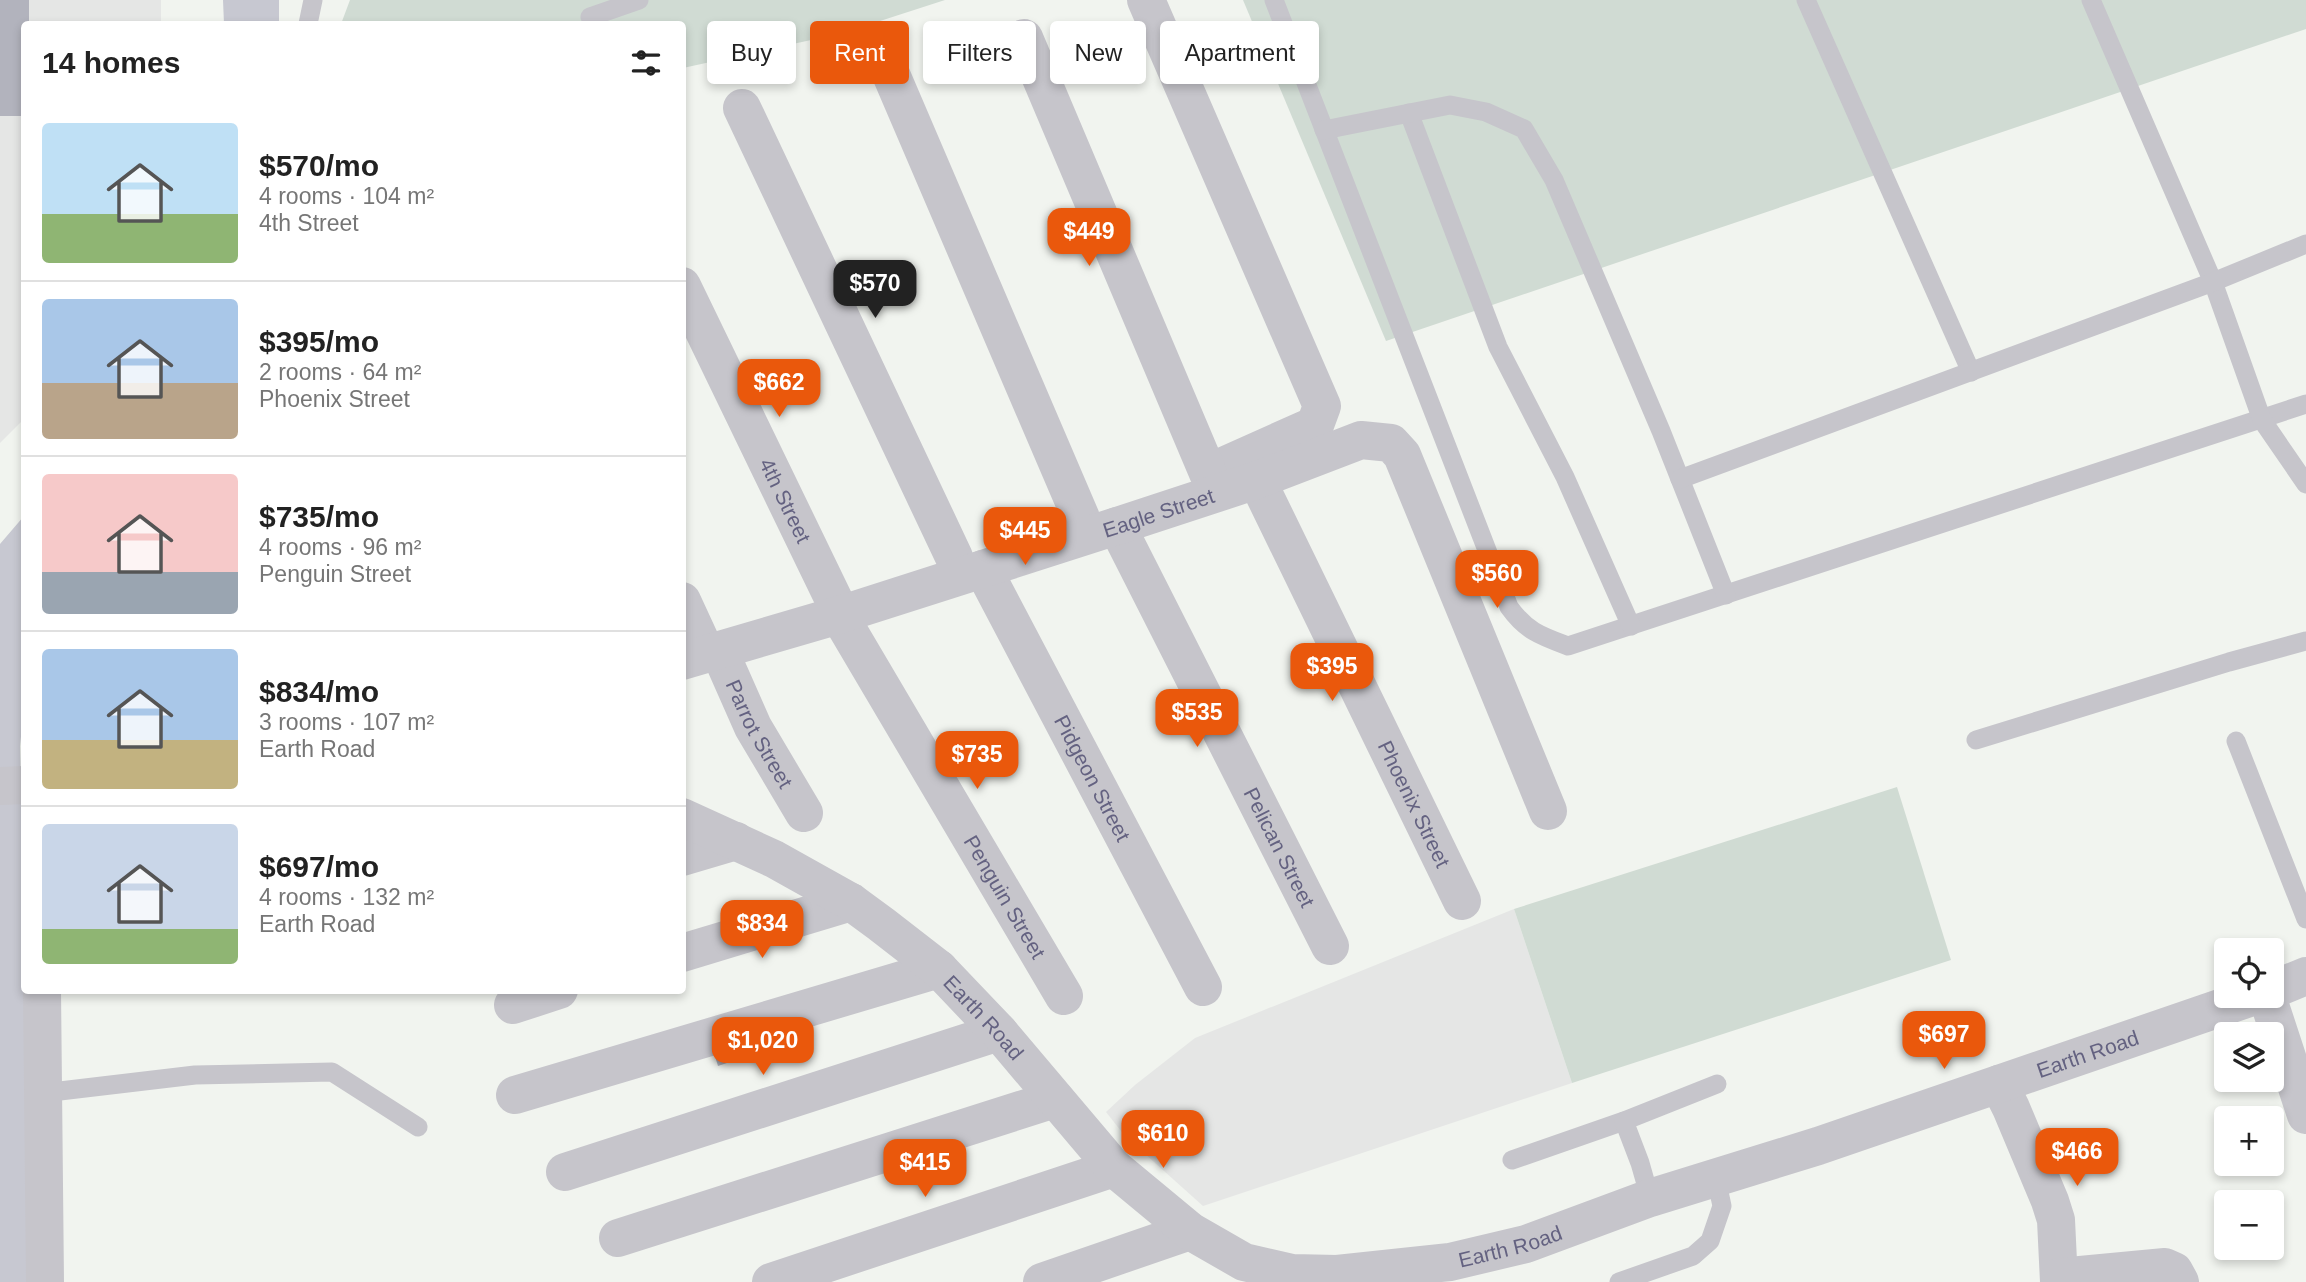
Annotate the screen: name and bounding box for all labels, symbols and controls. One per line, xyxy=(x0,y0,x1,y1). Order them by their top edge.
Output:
chip: Buy xyxy=(707,21,796,84)
chip: Rent xyxy=(810,21,909,84)
chip: Filters xyxy=(923,21,1036,84)
chip: New xyxy=(1050,21,1146,84)
chip: Apartment xyxy=(1160,21,1319,84)
icon: filters xyxy=(627,44,665,82)
text: 14 homes xyxy=(42,46,180,79)
text: $570/mo xyxy=(259,149,379,182)
icon: home xyxy=(98,151,182,235)
text: 4 rooms · 104 m² xyxy=(259,183,434,209)
pin: $449 xyxy=(1048,208,1130,268)
text: 4th Street xyxy=(259,210,359,236)
text: $449 xyxy=(1063,218,1115,244)
pin: $570 xyxy=(834,260,916,320)
text: $570 xyxy=(849,270,901,296)
text: $395/mo xyxy=(259,325,379,358)
icon: home xyxy=(98,327,182,411)
text: 2 rooms · 64 m² xyxy=(259,359,421,385)
pin: $662 xyxy=(738,360,820,419)
text: $662 xyxy=(753,369,805,395)
text: Phoenix Street xyxy=(259,386,410,412)
street label: 4th Street xyxy=(755,454,816,546)
street label: Eagle Street xyxy=(1100,483,1217,541)
text: $735/mo xyxy=(259,500,379,533)
icon: home xyxy=(98,502,182,586)
pin: $445 xyxy=(984,508,1066,567)
text: $445 xyxy=(999,517,1051,543)
text: 4 rooms · 96 m² xyxy=(259,534,421,560)
pin: $560 xyxy=(1456,550,1538,610)
text: $560 xyxy=(1471,560,1523,586)
text: Penguin Street xyxy=(259,561,411,587)
pin: $395 xyxy=(1291,644,1373,703)
text: $395 xyxy=(1306,653,1358,679)
text: $834/mo xyxy=(259,675,379,708)
street label: Parrot Street xyxy=(722,676,798,792)
icon: home xyxy=(98,677,182,761)
pin: $535 xyxy=(1156,690,1238,749)
text: $535 xyxy=(1171,699,1223,725)
text: 3 rooms · 107 m² xyxy=(259,709,434,735)
street label: Pidgeon Street xyxy=(1050,711,1136,845)
pin: $735 xyxy=(936,732,1018,791)
text: Earth Road xyxy=(259,736,375,762)
street label: Phoenix Street xyxy=(1374,737,1455,871)
text: $735 xyxy=(951,741,1003,767)
street label: Pelican Street xyxy=(1240,784,1320,911)
street label: Penguin Street xyxy=(960,831,1051,962)
text: $697/mo xyxy=(259,850,379,883)
icon: home xyxy=(98,852,182,936)
text: 4 rooms · 132 m² xyxy=(259,884,434,910)
pin: $834 xyxy=(721,900,803,960)
text: $834 xyxy=(736,910,788,936)
text: Earth Road xyxy=(259,911,375,937)
map controls xyxy=(2214,938,2284,1260)
button: locate xyxy=(2214,938,2284,1008)
street label: Earth Road xyxy=(940,970,1029,1064)
pin: $697 xyxy=(1903,1012,1985,1071)
pin: $1,020 xyxy=(706,1018,820,1077)
text: $697 xyxy=(1918,1021,1970,1047)
button: layers xyxy=(2214,1022,2284,1092)
street label: Earth Road xyxy=(2033,1025,2141,1082)
text: $1,020 xyxy=(728,1027,798,1053)
button: + xyxy=(2214,1106,2284,1176)
pin: $610 xyxy=(1122,1110,1204,1170)
text: $610 xyxy=(1137,1120,1189,1146)
pin: $466 xyxy=(2036,1128,2118,1188)
text: $466 xyxy=(2051,1138,2103,1164)
pin: $415 xyxy=(884,1140,966,1199)
text: $415 xyxy=(899,1149,951,1175)
button: − xyxy=(2214,1190,2284,1260)
street label: Earth Road xyxy=(1456,1220,1565,1271)

